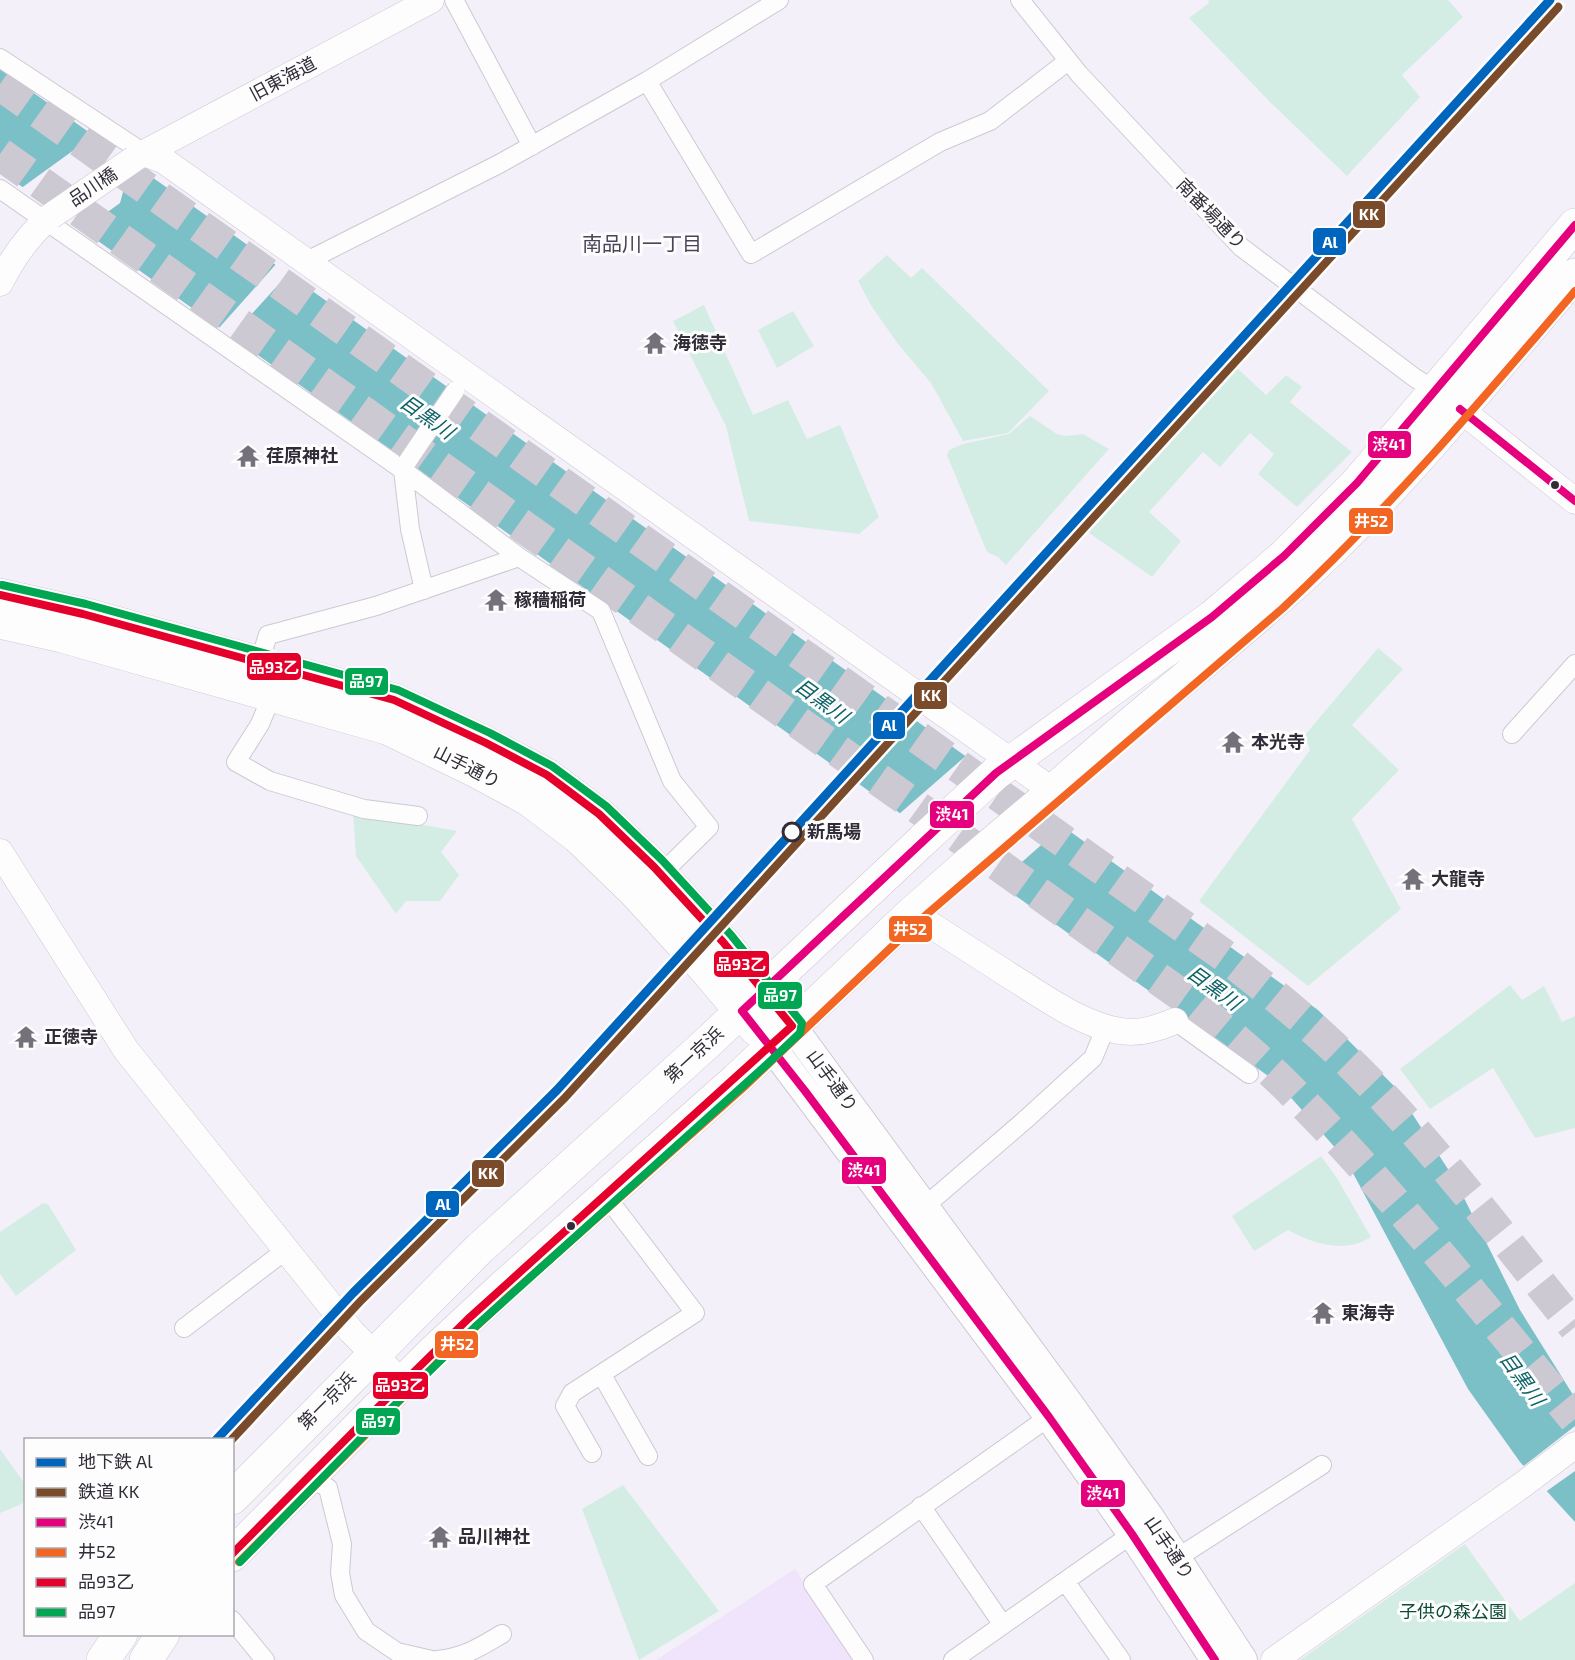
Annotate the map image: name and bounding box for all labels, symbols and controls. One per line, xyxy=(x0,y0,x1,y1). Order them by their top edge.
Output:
street label: 旧東海道 xyxy=(246,52,319,105)
street label: 品川橋 xyxy=(64,162,121,210)
street label: 南番場通り xyxy=(1173,173,1251,253)
line badge: KK xyxy=(1352,200,1386,229)
text: KK xyxy=(1359,204,1380,223)
line badge: Al xyxy=(1312,227,1347,256)
district label: 南品川一丁目 xyxy=(582,231,702,255)
text: Al xyxy=(1322,232,1339,251)
temple icon: 海徳寺 xyxy=(642,330,668,356)
place label: 海徳寺 xyxy=(673,331,727,353)
water label: 目黒川 xyxy=(396,389,461,444)
line badge: 渋41 xyxy=(1367,430,1412,459)
text: 渋41 xyxy=(1372,434,1406,453)
temple icon: 荏原神社 xyxy=(235,443,261,469)
place label: 荏原神社 xyxy=(266,444,338,466)
unlabelled marker xyxy=(1549,479,1561,491)
line badge: 井52 xyxy=(1348,507,1394,535)
text: 井52 xyxy=(1354,511,1388,530)
temple icon: 稼穡稲荷 xyxy=(483,587,509,613)
place label: 稼穡稲荷 xyxy=(514,588,586,610)
line badge: 品93乙 xyxy=(246,652,302,681)
text: 品93乙 xyxy=(249,657,299,676)
line badge: 品97 xyxy=(344,667,389,696)
text: 品97 xyxy=(349,671,383,690)
water label: 目黒川 xyxy=(791,673,856,729)
line badge: KK xyxy=(913,681,948,710)
text: KK xyxy=(921,685,942,704)
line badge: Al xyxy=(872,711,906,740)
text: Al xyxy=(881,715,898,734)
temple icon: 本光寺 xyxy=(1220,729,1246,755)
place label: 本光寺 xyxy=(1251,730,1305,752)
street label: 山手通り xyxy=(430,740,505,792)
line badge: 渋41 xyxy=(929,800,975,829)
text: 渋41 xyxy=(935,804,969,823)
place label: 新馬場 xyxy=(807,820,861,842)
marker: 新馬場 xyxy=(782,822,802,842)
temple icon: 大龍寺 xyxy=(1400,866,1426,892)
place label: 大龍寺 xyxy=(1431,867,1485,889)
line badge: 井52 xyxy=(888,915,933,943)
text: 井52 xyxy=(893,919,927,938)
line badge: 品93乙 xyxy=(713,950,770,978)
text: 品93乙 xyxy=(716,954,766,973)
water label: 目黒川 xyxy=(1183,960,1248,1016)
line badge: 品97 xyxy=(757,981,803,1010)
text: 品97 xyxy=(763,985,797,1004)
street label: 第一京浜 xyxy=(659,1022,727,1087)
temple icon: 正徳寺 xyxy=(13,1024,39,1050)
place label: 正徳寺 xyxy=(44,1025,98,1047)
street label: 山手通り xyxy=(803,1045,863,1116)
line badge: 渋41 xyxy=(841,1156,887,1185)
line badge: KK xyxy=(471,1159,505,1188)
text: 渋41 xyxy=(847,1160,881,1179)
text: KK xyxy=(478,1163,499,1182)
line badge: Al xyxy=(425,1190,460,1218)
text: Al xyxy=(435,1194,452,1213)
unlabelled marker xyxy=(565,1220,577,1232)
temple icon: 東海寺 xyxy=(1310,1300,1336,1326)
place label: 東海寺 xyxy=(1341,1301,1395,1323)
line badge: 井52 xyxy=(434,1330,479,1359)
text: 井52 xyxy=(440,1334,474,1353)
water label: 目黒川 xyxy=(1495,1347,1551,1411)
street label: 第一京浜 xyxy=(293,1367,360,1434)
line badge: 品93乙 xyxy=(372,1371,429,1400)
text: 品93乙 xyxy=(375,1375,425,1394)
line badge: 品97 xyxy=(355,1407,401,1436)
text: 品97 xyxy=(361,1411,395,1430)
legend xyxy=(24,1438,234,1636)
text: 地下鉄 Al xyxy=(78,1450,153,1472)
line badge: 渋41 xyxy=(1080,1479,1126,1508)
text: 鉄道 KK xyxy=(78,1480,140,1502)
text: 渋41 xyxy=(1086,1483,1120,1502)
text: 渋41 xyxy=(78,1510,114,1532)
street label: 山手通り xyxy=(1141,1511,1199,1583)
temple icon: 品川神社 xyxy=(427,1524,453,1550)
place label: 品川神社 xyxy=(458,1525,530,1547)
text: 井52 xyxy=(78,1540,116,1562)
text: 品93乙 xyxy=(78,1570,134,1592)
text: 品97 xyxy=(78,1600,116,1622)
park label: 子供の森公園 xyxy=(1399,1600,1507,1622)

